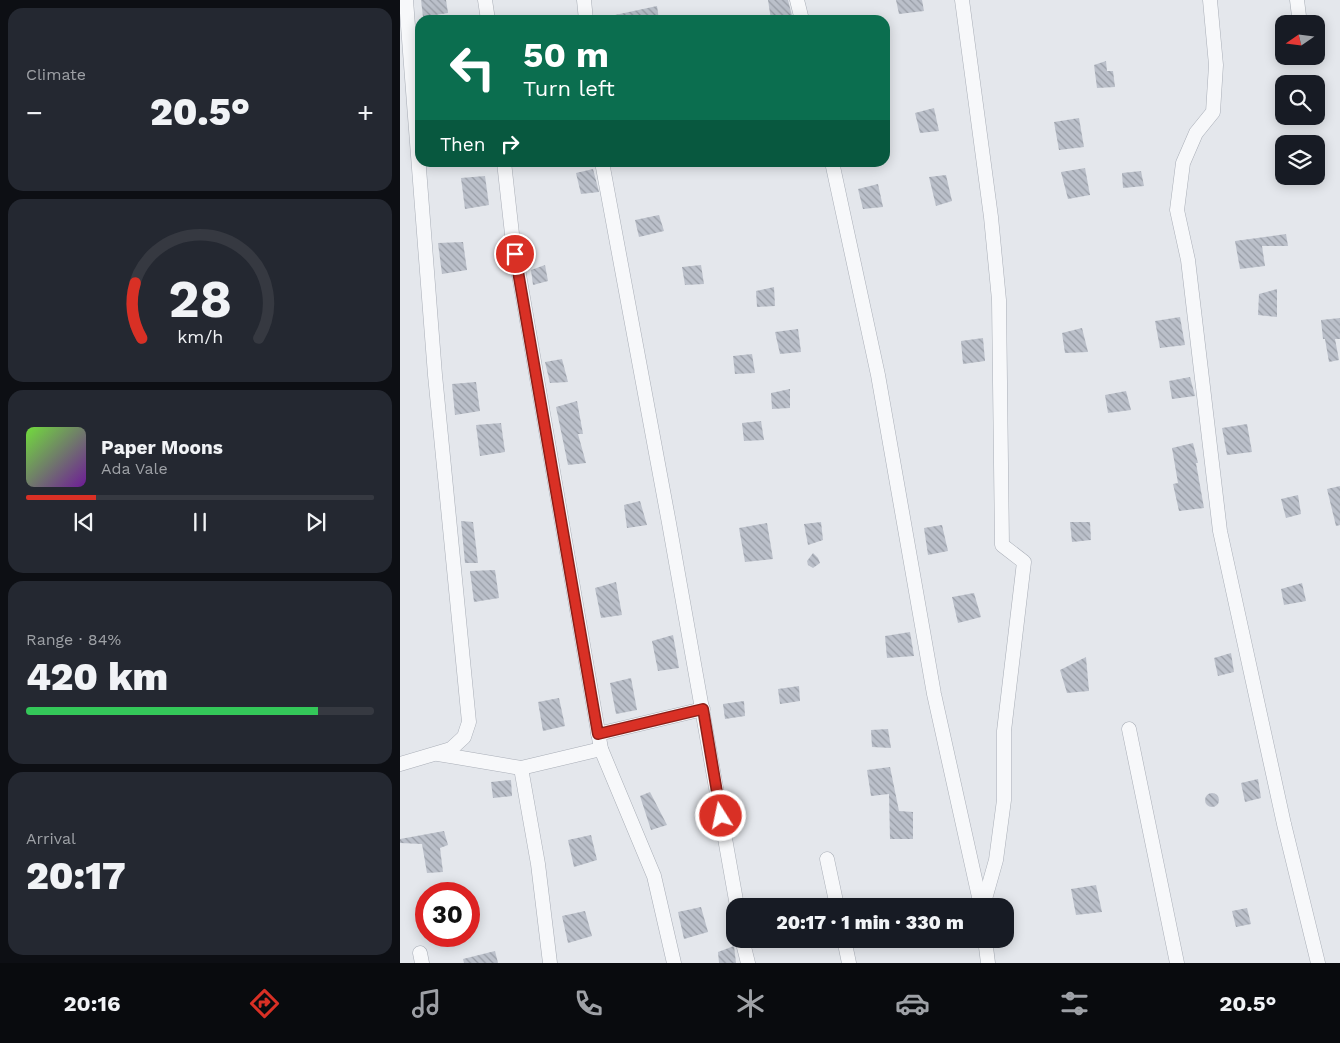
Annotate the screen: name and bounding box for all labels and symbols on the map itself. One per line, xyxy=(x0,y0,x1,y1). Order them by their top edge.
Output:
north arrow xyxy=(1275,15,1325,65)
pin xyxy=(494,233,536,275)
position arrow xyxy=(694,789,746,841)
speed limit sign: 30 xyxy=(415,882,480,947)

